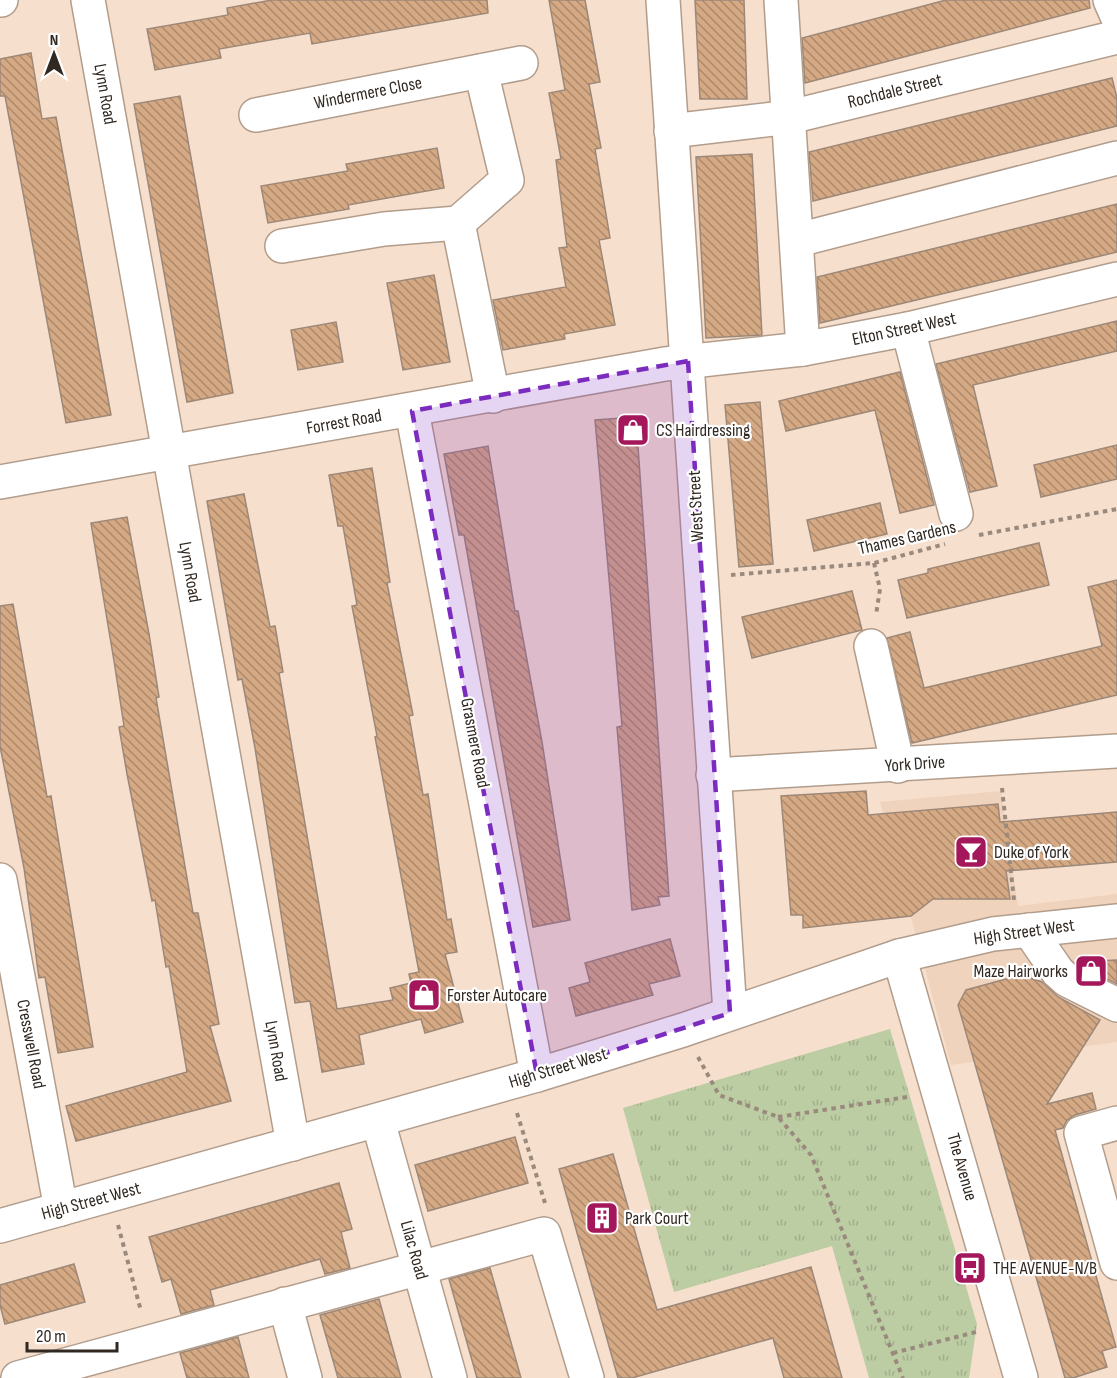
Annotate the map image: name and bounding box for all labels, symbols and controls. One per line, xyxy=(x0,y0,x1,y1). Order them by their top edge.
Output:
north arrow xyxy=(24,24,84,84)
text: N xyxy=(50,31,58,50)
street label: Lynn Road xyxy=(89,62,121,126)
street label: Rochdale Street xyxy=(846,69,945,113)
street label: Windermere Close xyxy=(312,72,424,114)
street label: Elton Street West xyxy=(850,308,958,350)
street label: Forrest Road xyxy=(305,405,383,439)
shop icon: CS Hairdressing xyxy=(615,412,651,448)
place label: CS Hairdressing xyxy=(656,420,750,441)
street label: West Street xyxy=(684,469,708,542)
street label: Thames Gardens xyxy=(856,517,958,559)
street label: Lynn Road xyxy=(174,540,206,604)
street label: Grasmere Road xyxy=(456,696,494,790)
street label: York Drive xyxy=(884,751,946,777)
bar icon: Duke of York xyxy=(953,834,989,870)
place label: Duke of York xyxy=(994,842,1069,863)
street label: High Street West xyxy=(972,914,1076,949)
shop icon: Maze Hairworks xyxy=(1073,953,1109,989)
place label: Maze Hairworks xyxy=(973,961,1068,982)
shop icon: Forster Autocare xyxy=(406,977,442,1013)
place label: Forster Autocare xyxy=(447,985,547,1006)
street label: Cresswell Road xyxy=(12,998,50,1090)
street label: Lynn Road xyxy=(260,1019,292,1083)
street label: High Street West xyxy=(506,1043,610,1093)
street label: The Avenue xyxy=(942,1131,982,1203)
street label: High Street West xyxy=(39,1178,143,1224)
building icon: Park Court xyxy=(584,1200,620,1236)
place label: Park Court xyxy=(625,1208,689,1229)
street label: Lilac Road xyxy=(396,1218,432,1282)
bus stop icon: THE AVENUE-N/B xyxy=(952,1250,988,1286)
place label: THE AVENUE-N/B xyxy=(993,1258,1097,1279)
scale bar xyxy=(27,1315,117,1353)
text: 20 m xyxy=(36,1326,66,1347)

